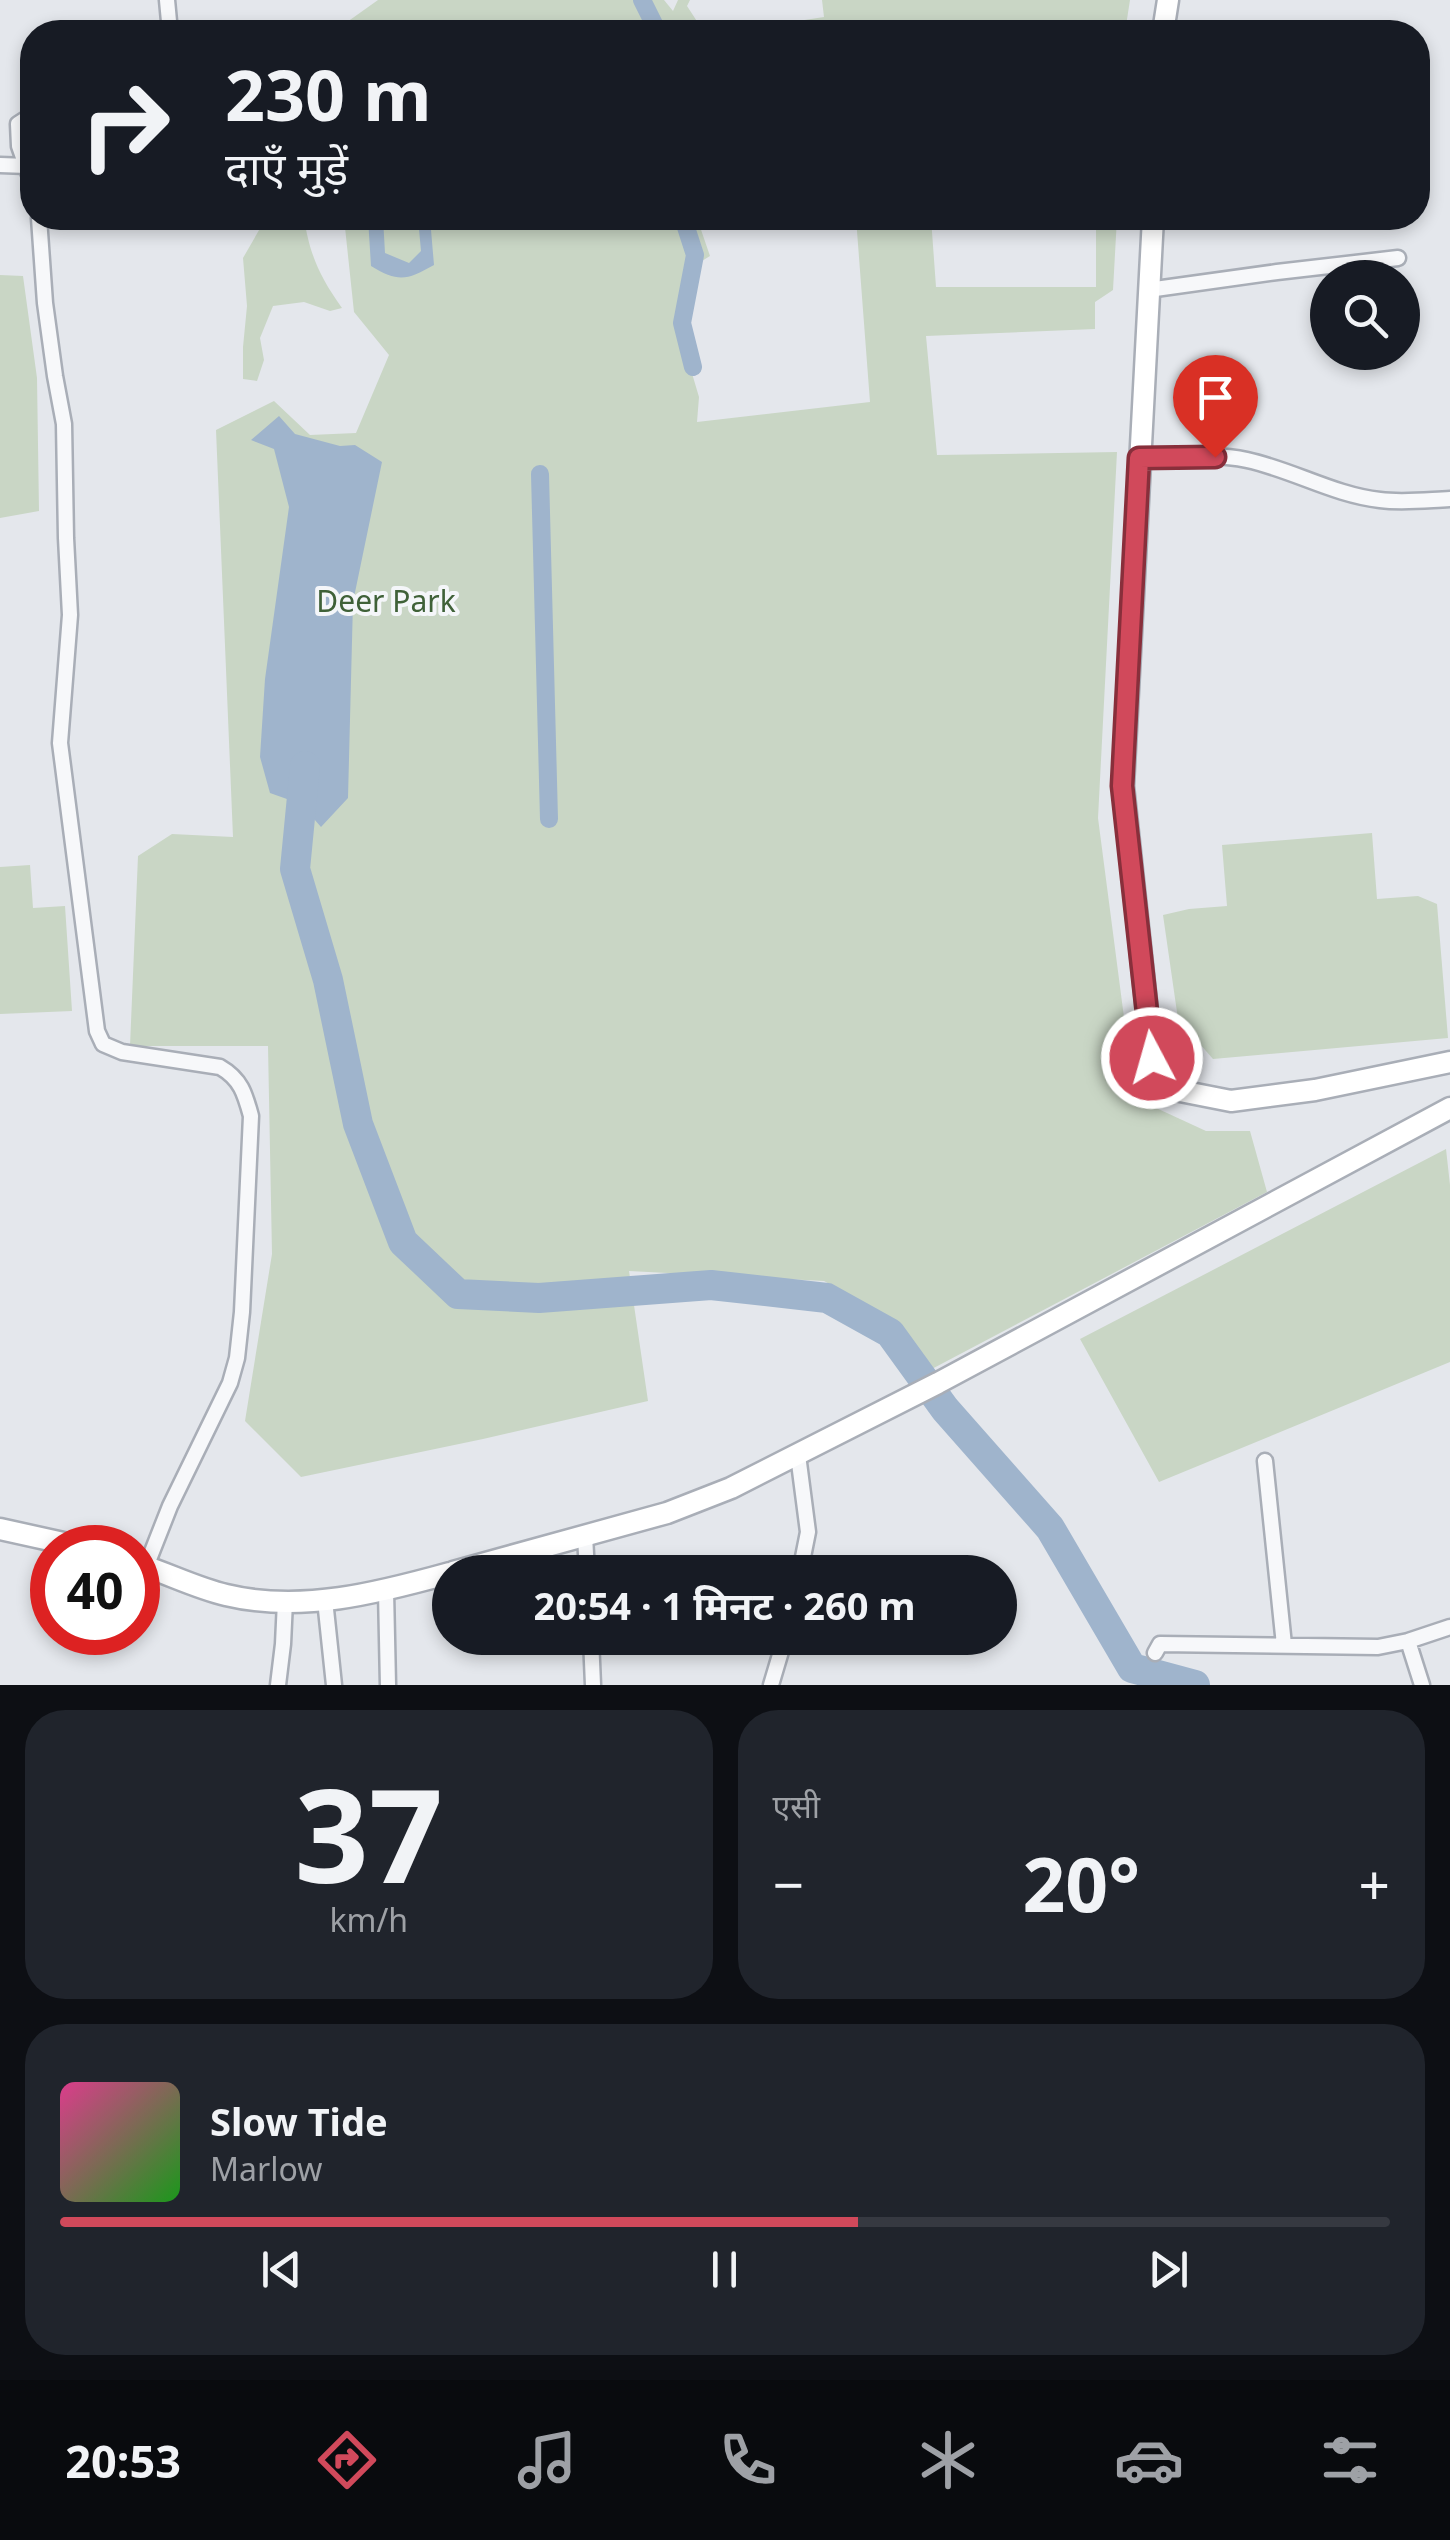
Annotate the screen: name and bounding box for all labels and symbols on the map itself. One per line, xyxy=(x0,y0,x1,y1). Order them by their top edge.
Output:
pin xyxy=(1173,355,1258,458)
park label: Deer Park xyxy=(316,580,456,621)
position arrow xyxy=(1100,1006,1204,1110)
speed limit sign: 40 xyxy=(30,1525,160,1655)

